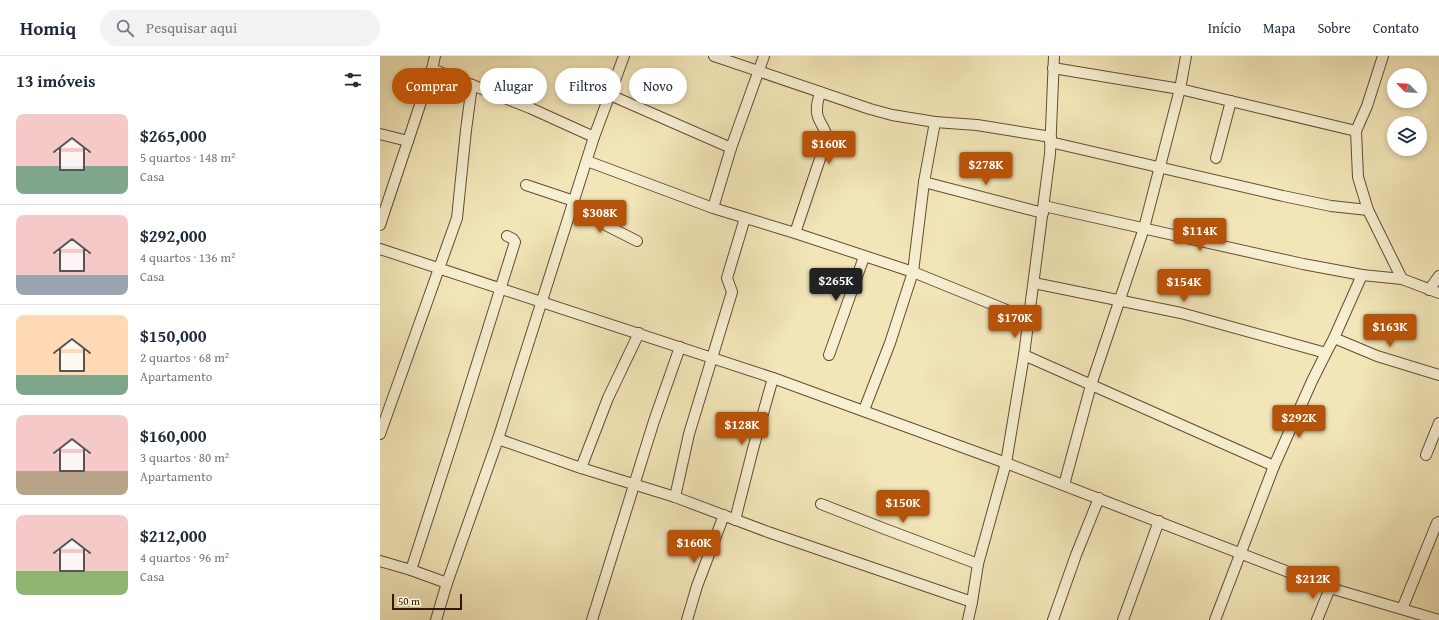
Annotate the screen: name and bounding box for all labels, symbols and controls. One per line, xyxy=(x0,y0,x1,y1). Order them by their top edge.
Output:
search box xyxy=(100,10,380,46)
text: Homiq xyxy=(20,14,76,42)
icon: search xyxy=(114,17,136,39)
text: Pesquisar aqui xyxy=(146,17,237,38)
text: Início xyxy=(1208,18,1241,38)
text: Mapa xyxy=(1263,18,1295,38)
text: Sobre xyxy=(1317,18,1351,38)
text: Contato xyxy=(1373,18,1419,38)
text: 13 imóveis xyxy=(16,68,95,93)
chip: Comprar xyxy=(392,68,472,104)
chip: Alugar xyxy=(480,68,547,104)
chip: Filtros xyxy=(555,68,621,104)
chip: Novo xyxy=(629,68,687,104)
north arrow xyxy=(1387,68,1427,108)
map controls xyxy=(1387,68,1427,156)
icon: filters xyxy=(342,69,364,91)
button: layers xyxy=(1387,116,1427,156)
text: $265,000 xyxy=(140,123,206,148)
icon: home xyxy=(48,130,96,178)
pin: $160K xyxy=(801,131,857,165)
text: $160K xyxy=(811,134,847,153)
text: 5 quartos · 148 m² xyxy=(140,148,235,167)
pin: $278K xyxy=(958,152,1014,186)
text: $278K xyxy=(968,155,1004,174)
text: Casa xyxy=(140,167,165,186)
pin: $308K xyxy=(572,200,628,234)
text: $308K xyxy=(582,203,618,222)
pin: $114K xyxy=(1172,218,1228,252)
text: $114K xyxy=(1182,221,1218,240)
text: $292,000 xyxy=(140,223,206,248)
icon: home xyxy=(48,231,96,279)
text: 4 quartos · 136 m² xyxy=(140,248,235,267)
text: Casa xyxy=(140,267,165,286)
pin: $265K xyxy=(808,268,864,302)
pin: $154K xyxy=(1156,269,1212,303)
text: $265K xyxy=(818,271,854,290)
text: $154K xyxy=(1166,272,1202,291)
pin: $170K xyxy=(987,305,1043,339)
text: $170K xyxy=(997,308,1033,327)
pin: $163K xyxy=(1362,314,1418,348)
text: $163K xyxy=(1372,317,1408,336)
text: $150,000 xyxy=(140,323,206,348)
icon: home xyxy=(48,331,96,379)
text: 2 quartos · 68 m² xyxy=(140,348,229,367)
text: Apartamento xyxy=(140,367,212,386)
pin: $292K xyxy=(1271,405,1327,439)
text: $292K xyxy=(1281,408,1317,427)
pin: $128K xyxy=(714,412,770,446)
text: $128K xyxy=(724,415,760,434)
text: $160,000 xyxy=(140,423,206,448)
icon: home xyxy=(48,431,96,479)
text: 3 quartos · 80 m² xyxy=(140,448,229,467)
text: Apartamento xyxy=(140,467,212,486)
pin: $150K xyxy=(875,490,931,524)
text: $150K xyxy=(885,493,921,512)
text: $212,000 xyxy=(140,523,206,548)
pin: $160K xyxy=(666,530,722,564)
icon: home xyxy=(48,531,96,579)
text: $160K xyxy=(676,533,712,552)
text: 4 quartos · 96 m² xyxy=(140,548,229,567)
pin: $212K xyxy=(1285,566,1341,600)
text: Casa xyxy=(140,567,165,586)
text: $212K xyxy=(1295,569,1331,588)
scale bar xyxy=(392,592,462,611)
text: 50 m xyxy=(398,593,420,609)

